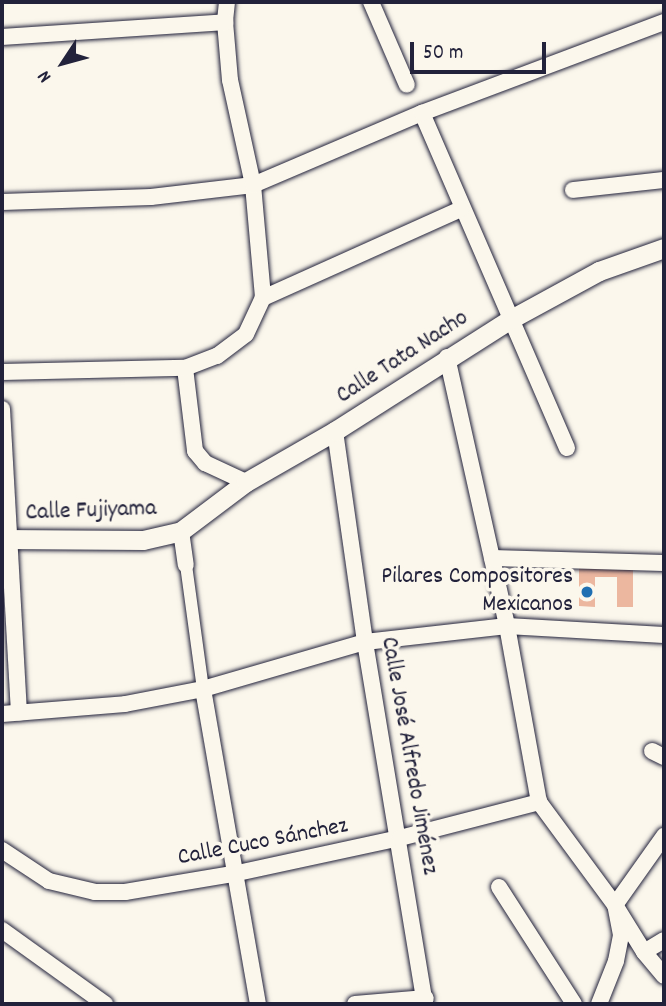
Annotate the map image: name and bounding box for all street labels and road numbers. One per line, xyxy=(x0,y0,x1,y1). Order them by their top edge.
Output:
street label: Calle Tata Nacho xyxy=(332,305,474,411)
street label: Calle Fujiyama xyxy=(25,495,157,529)
street label: Calle José Alfredo Jiménez xyxy=(373,635,443,877)
street label: Calle Cuco Sánchez xyxy=(176,812,350,874)

